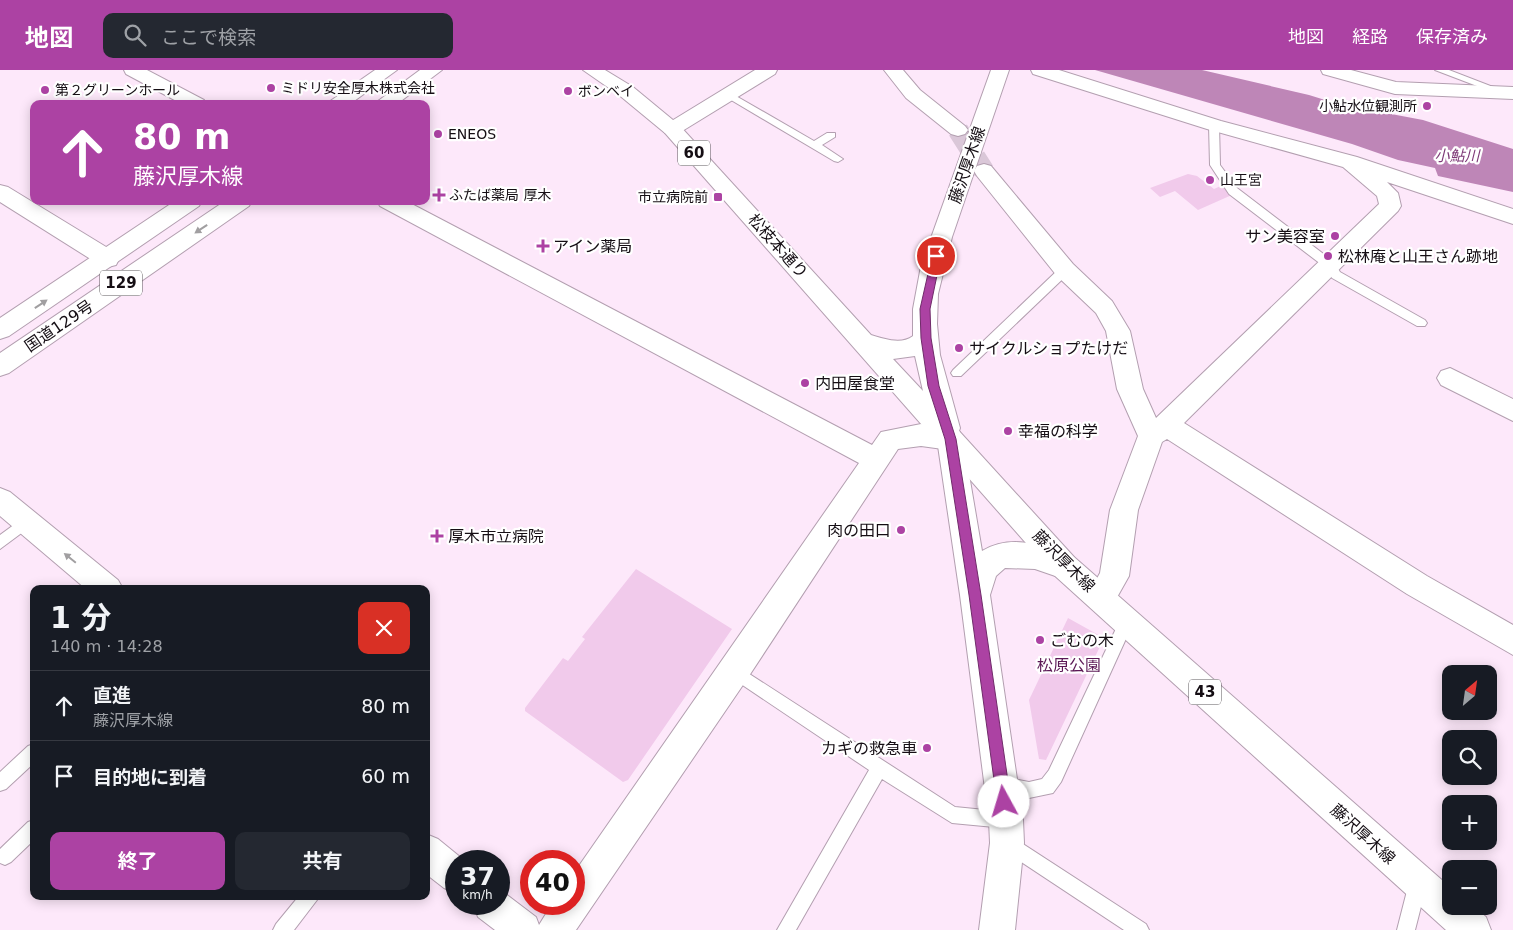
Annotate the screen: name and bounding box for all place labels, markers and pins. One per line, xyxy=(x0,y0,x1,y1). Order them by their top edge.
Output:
place label: ミドリ安全厚木株式会社 xyxy=(281,80,435,96)
place label: 第２グリーンホール xyxy=(55,82,180,98)
marker: ミドリ安全厚木株式会社 xyxy=(265,82,277,94)
place label: ボンベイ xyxy=(578,83,634,99)
marker: 第２グリーンホール xyxy=(39,84,51,96)
marker: ボンベイ xyxy=(562,85,574,97)
place label: 小鮎水位観測所 xyxy=(1319,98,1417,114)
marker: 小鮎水位観測所 xyxy=(1421,100,1433,112)
place label: ENEOS xyxy=(448,126,496,142)
marker: ENEOS xyxy=(432,128,444,140)
place label: 山王宮 xyxy=(1220,172,1262,188)
marker: 山王宮 xyxy=(1204,174,1216,186)
place label: ふたば薬局 厚木 xyxy=(449,187,551,203)
marker: ふたば薬局 厚木 xyxy=(433,189,445,201)
place label: 市立病院前 xyxy=(638,189,708,205)
marker: 市立病院前 xyxy=(712,191,724,203)
place label: サン美容室 xyxy=(1245,227,1325,246)
marker: サン美容室 xyxy=(1329,230,1341,242)
pin xyxy=(915,235,957,277)
place label: アイン薬局 xyxy=(553,237,632,256)
marker: アイン薬局 xyxy=(537,240,549,252)
place label: 松林庵と山王さん跡地 xyxy=(1338,247,1498,266)
marker: 松林庵と山王さん跡地 xyxy=(1322,250,1334,262)
place label: サイクルショプたけだ xyxy=(969,339,1128,358)
marker: サイクルショプたけだ xyxy=(953,342,965,354)
place label: 内田屋食堂 xyxy=(815,374,895,393)
marker: 内田屋食堂 xyxy=(799,377,811,389)
place label: 幸福の科学 xyxy=(1018,422,1098,441)
marker: 幸福の科学 xyxy=(1002,425,1014,437)
place label: 肉の田口 xyxy=(827,521,891,540)
marker: 肉の田口 xyxy=(895,524,907,536)
place label: 厚木市立病院 xyxy=(448,527,544,546)
marker: 厚木市立病院 xyxy=(430,529,444,543)
place label: ごむの木 xyxy=(1050,631,1114,650)
marker: ごむの木 xyxy=(1034,634,1046,646)
place label: カギの救急車 xyxy=(821,739,917,758)
marker: カギの救急車 xyxy=(921,742,933,754)

